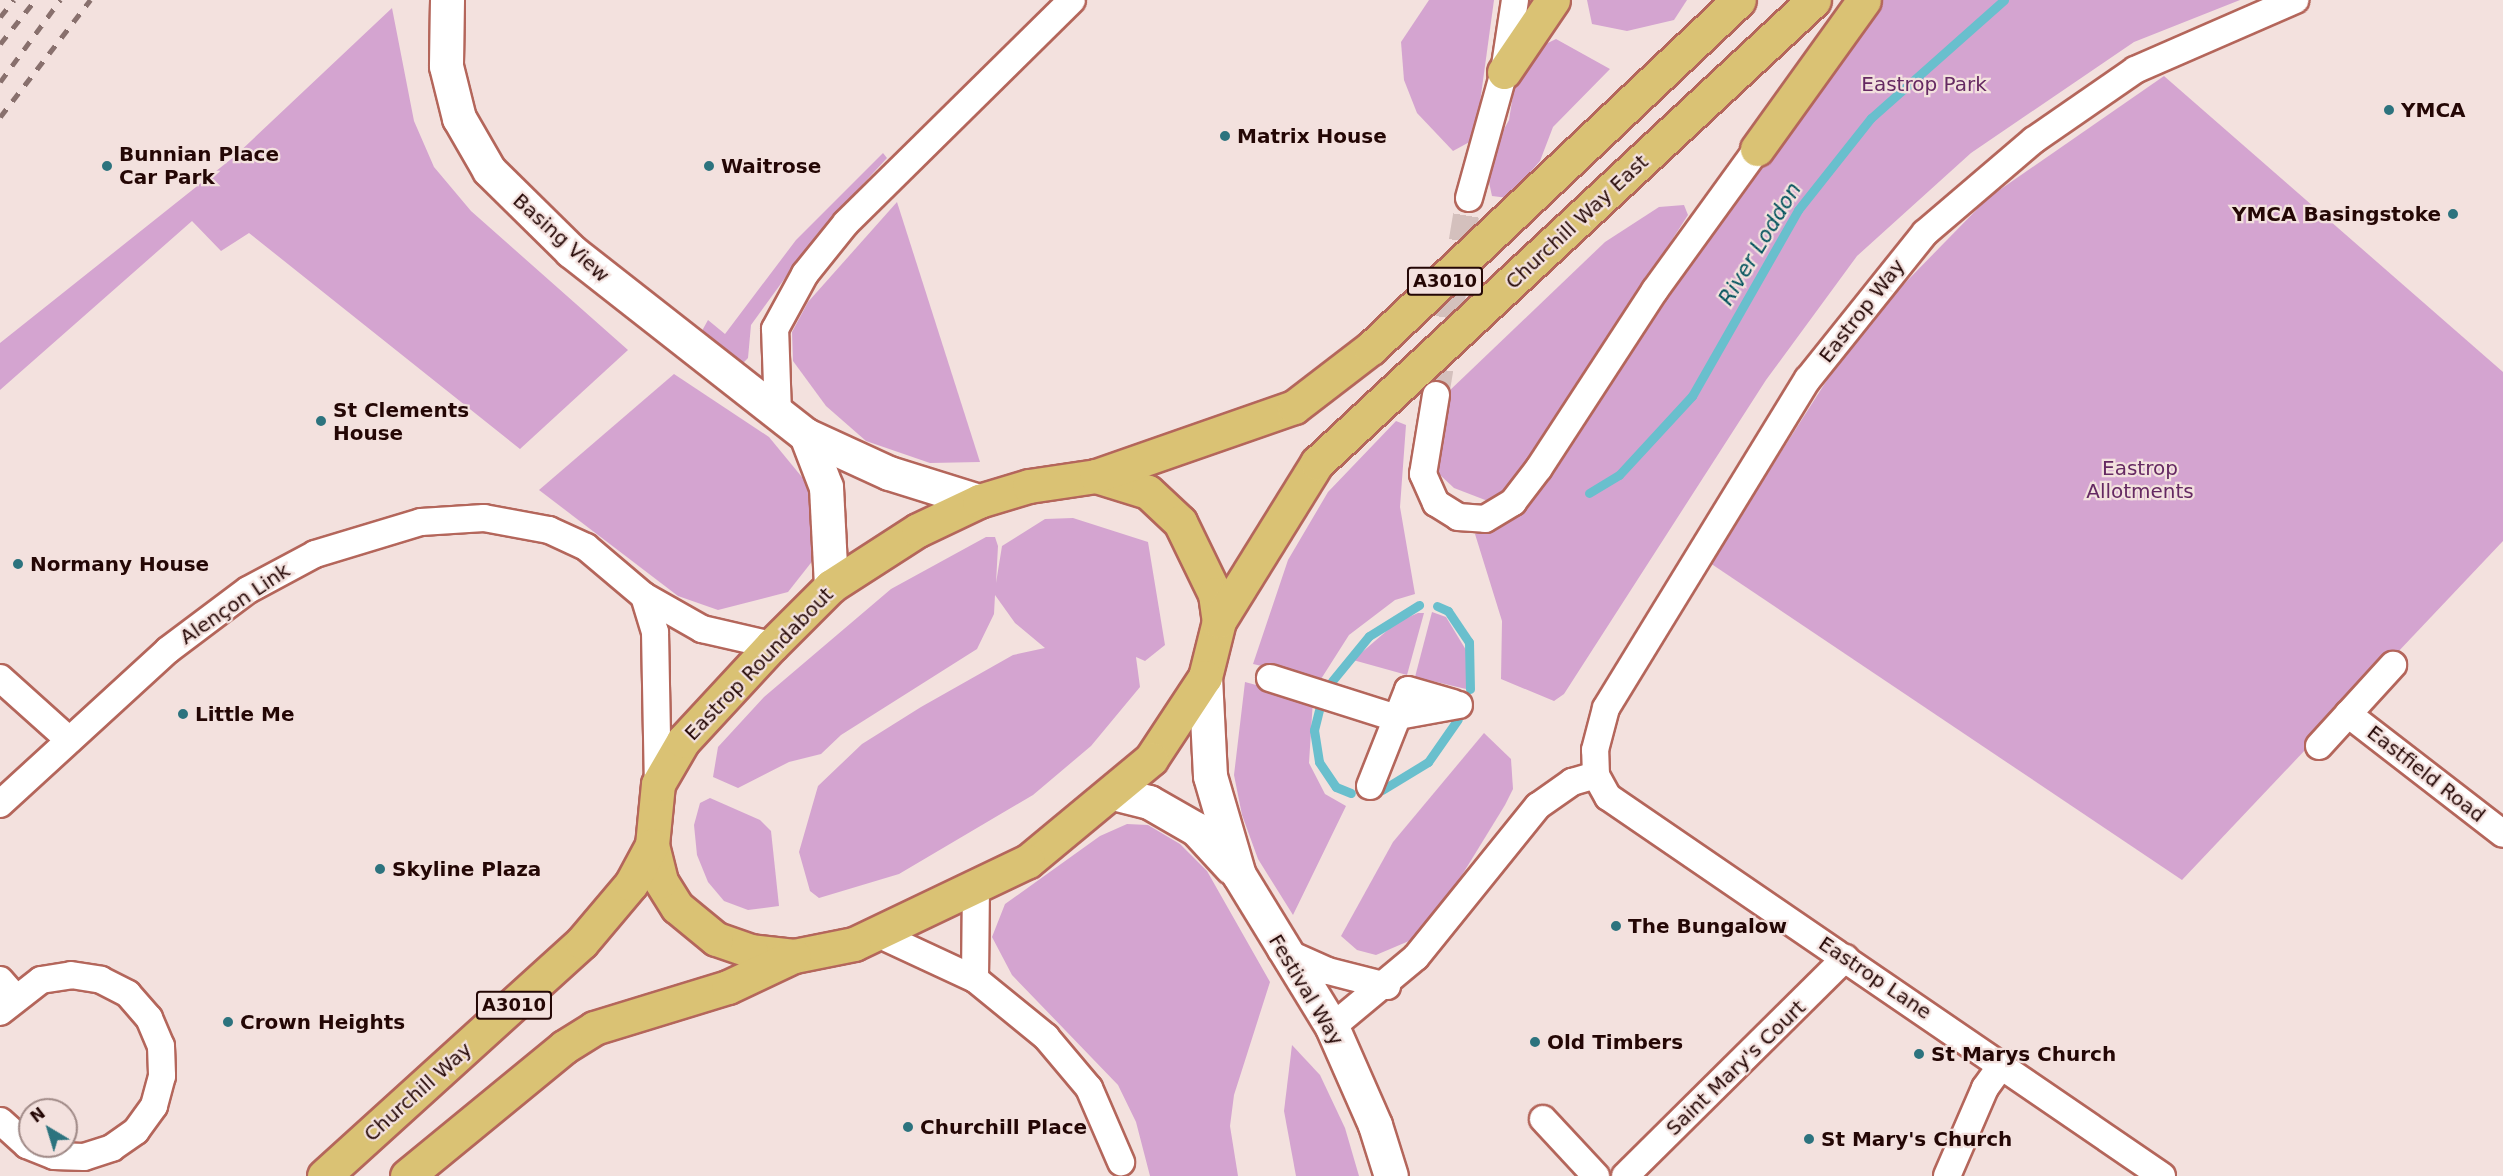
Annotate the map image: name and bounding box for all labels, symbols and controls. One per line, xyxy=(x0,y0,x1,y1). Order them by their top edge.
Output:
park label: Eastrop Park xyxy=(1861,72,1987,96)
place label: YMCA xyxy=(2401,98,2466,122)
marker: YMCA xyxy=(2382,103,2396,117)
place label: Matrix House xyxy=(1237,124,1387,148)
marker: Matrix House xyxy=(1218,129,1232,143)
place label: Bunnian Place Car Park xyxy=(119,142,279,189)
street label: Churchill Way East xyxy=(1501,150,1653,294)
place label: Waitrose xyxy=(721,154,821,178)
marker: Bunnian Place Car Park xyxy=(100,159,114,173)
marker: Waitrose xyxy=(702,159,716,173)
water label: River Loddon xyxy=(1714,178,1806,310)
street label: Basing View xyxy=(508,189,614,287)
place label: YMCA Basingstoke xyxy=(2232,202,2441,226)
marker: YMCA Basingstoke xyxy=(2446,207,2460,221)
street label: Eastrop Way xyxy=(1814,254,1910,368)
road number: A3010 xyxy=(1406,266,1484,296)
place label: St Clements House xyxy=(333,398,469,445)
marker: St Clements House xyxy=(314,414,328,428)
park label: Eastrop Allotments xyxy=(2086,457,2194,504)
place label: Normany House xyxy=(30,552,209,576)
marker: Normany House xyxy=(11,557,25,571)
street label: Alençon Link xyxy=(175,558,295,650)
street label: Eastrop Roundabout xyxy=(680,583,838,745)
place label: Little Me xyxy=(195,702,295,726)
marker: Little Me xyxy=(176,707,190,721)
street label: Eastfield Road xyxy=(2362,721,2490,827)
place label: Skyline Plaza xyxy=(392,857,541,881)
marker: Skyline Plaza xyxy=(373,862,387,876)
place label: The Bungalow xyxy=(1628,914,1787,938)
marker: The Bungalow xyxy=(1609,919,1623,933)
street label: Festival Way xyxy=(1263,930,1349,1050)
street label: Eastrop Lane xyxy=(1814,932,1936,1024)
road number: A3010 xyxy=(475,990,553,1020)
street label: Saint Mary's Court xyxy=(1661,995,1811,1141)
place label: Crown Heights xyxy=(240,1010,405,1034)
marker: Crown Heights xyxy=(221,1015,235,1029)
place label: Old Timbers xyxy=(1547,1030,1683,1054)
marker: Old Timbers xyxy=(1528,1035,1542,1049)
street label: Churchill Way xyxy=(359,1037,477,1147)
place label: St Marys Church xyxy=(1931,1042,2116,1066)
marker: St Marys Church xyxy=(1912,1047,1926,1061)
north arrow xyxy=(18,1098,78,1158)
text: N xyxy=(27,1103,49,1127)
place label: Churchill Place xyxy=(920,1115,1087,1139)
marker: Churchill Place xyxy=(901,1120,915,1134)
place label: St Mary's Church xyxy=(1821,1127,2012,1151)
marker: St Mary's Church xyxy=(1802,1132,1816,1146)

